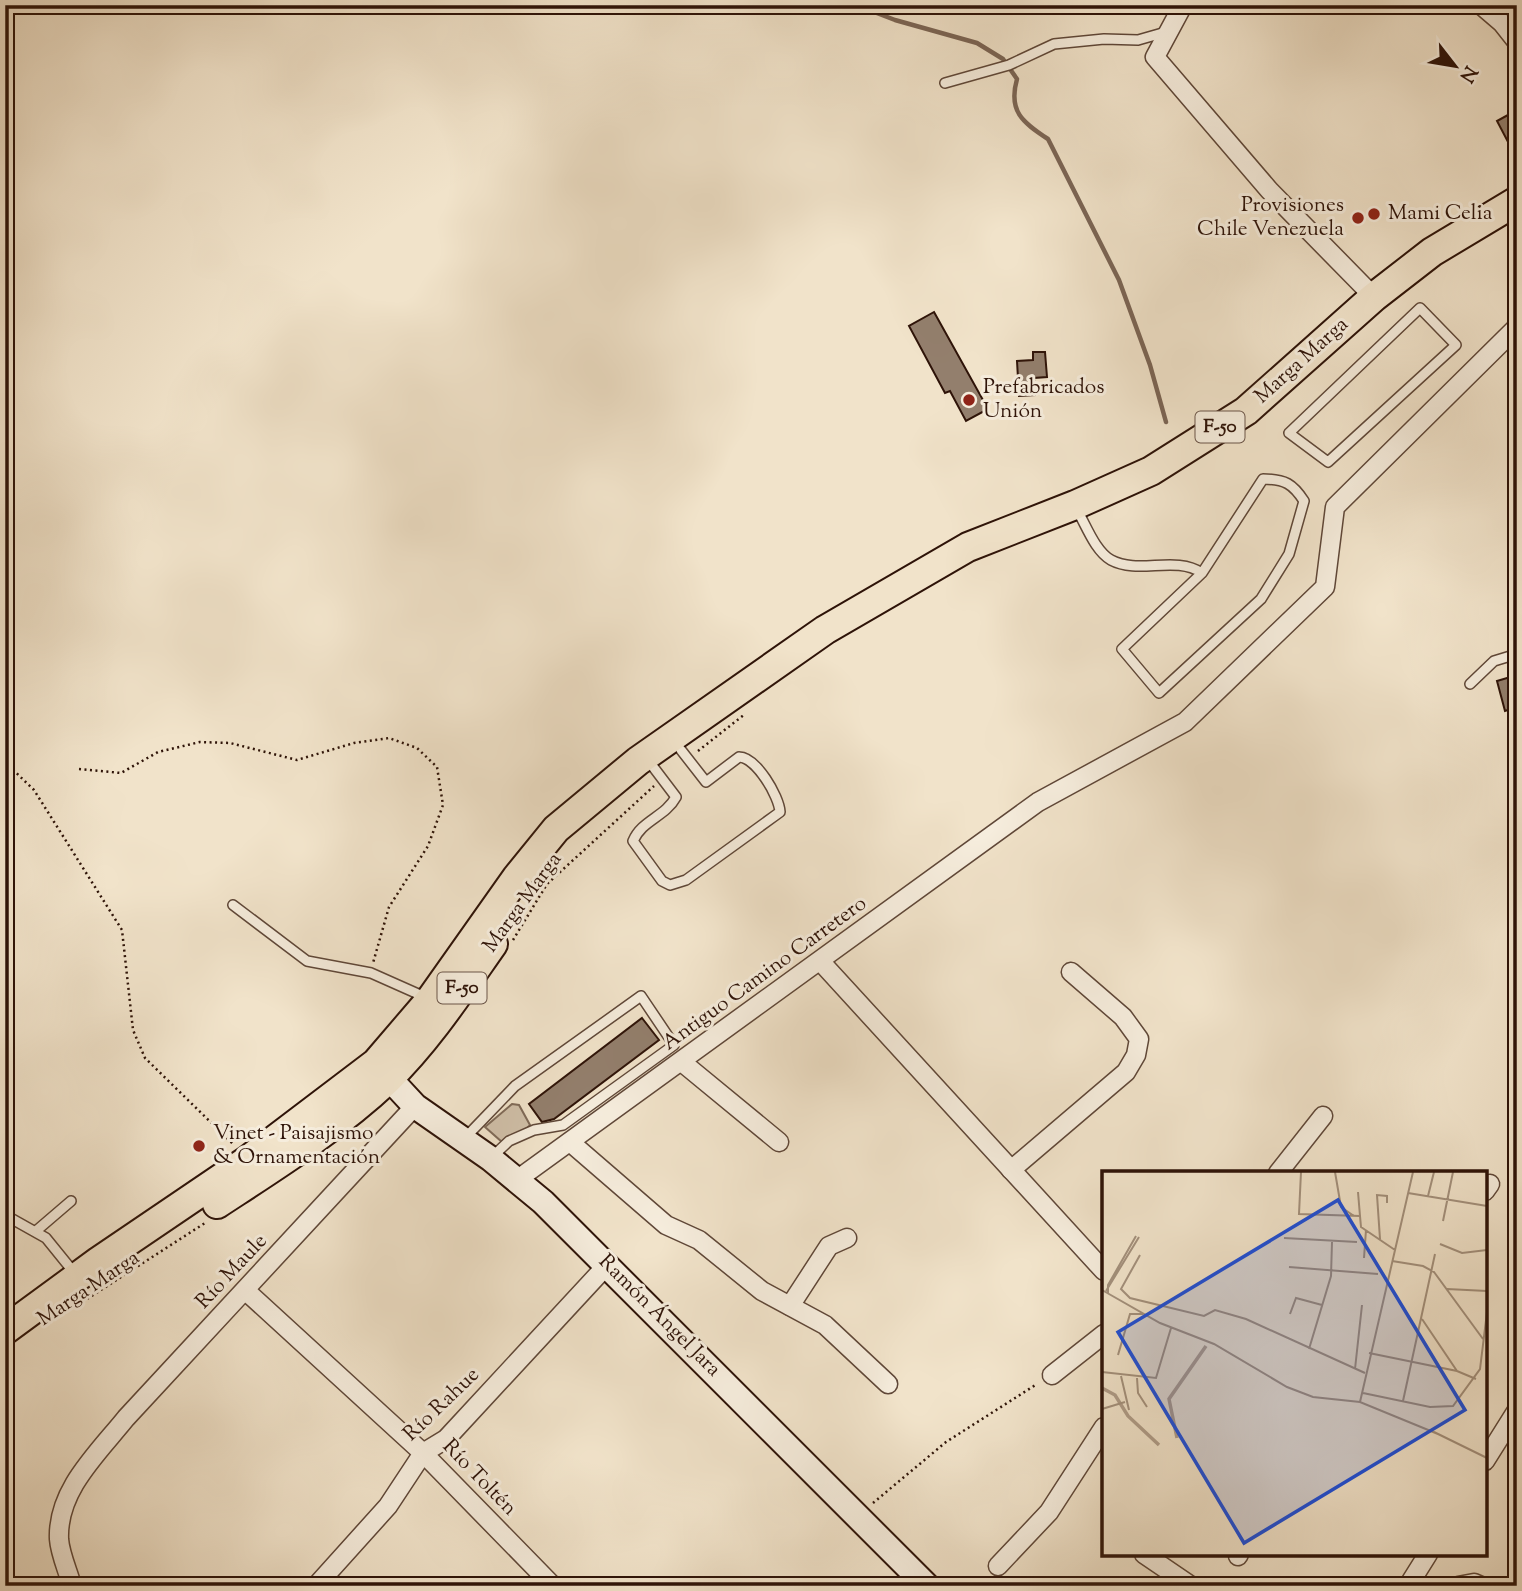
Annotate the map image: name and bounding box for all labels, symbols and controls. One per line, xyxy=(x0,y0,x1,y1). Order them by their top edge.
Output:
north arrow xyxy=(1420,32,1490,102)
text: N xyxy=(1452,60,1483,87)
place label: Provisiones Chile Venezuela xyxy=(1197,191,1344,245)
place label: Mami Celia xyxy=(1388,199,1493,229)
marker: Mami Celia xyxy=(1366,206,1382,222)
marker: Provisiones Chile Venezuela xyxy=(1350,210,1366,226)
street label: Marga Marga xyxy=(1248,310,1356,411)
place label: Prefabricados Unión xyxy=(983,373,1104,427)
marker: Prefabricados Unión xyxy=(961,392,977,408)
road number: F-50 xyxy=(1196,412,1244,442)
street label: Marga Marga xyxy=(476,846,570,959)
street label: Antiguo Camino Carretero xyxy=(657,890,873,1058)
road number: F-50 xyxy=(438,972,486,1004)
place label: Vinet - Paisajismo & Ornamentación xyxy=(213,1119,380,1173)
marker: Vinet - Paisajismo & Ornamentación xyxy=(191,1138,207,1154)
inset map xyxy=(1102,1171,1487,1556)
street label: Río Maule xyxy=(189,1228,275,1316)
street label: Marga Marga xyxy=(32,1244,146,1334)
street label: Ramón Ángel Jara xyxy=(591,1248,727,1384)
street label: Río Rahue xyxy=(397,1361,487,1449)
street label: Río Toltén xyxy=(435,1433,523,1523)

